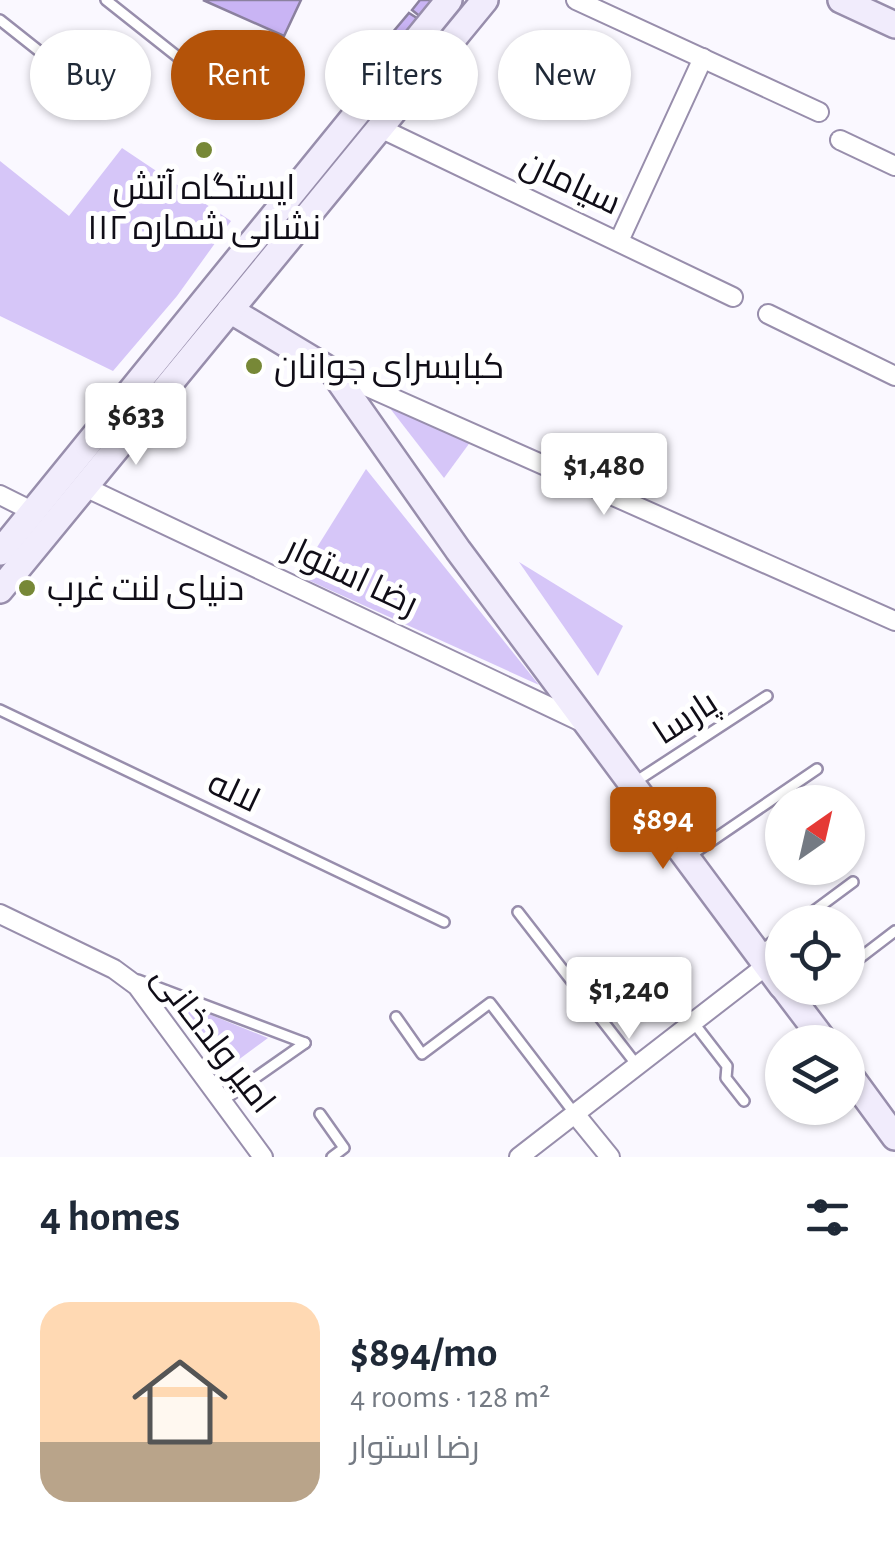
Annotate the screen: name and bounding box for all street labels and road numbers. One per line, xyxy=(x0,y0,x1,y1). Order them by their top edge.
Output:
street label: سیامان xyxy=(514,145,626,223)
street label: رضا استوار xyxy=(278,530,423,623)
street label: پارسا xyxy=(648,685,726,755)
street label: لاله xyxy=(202,765,265,819)
street label: امیر ولدخانی xyxy=(143,960,281,1121)

